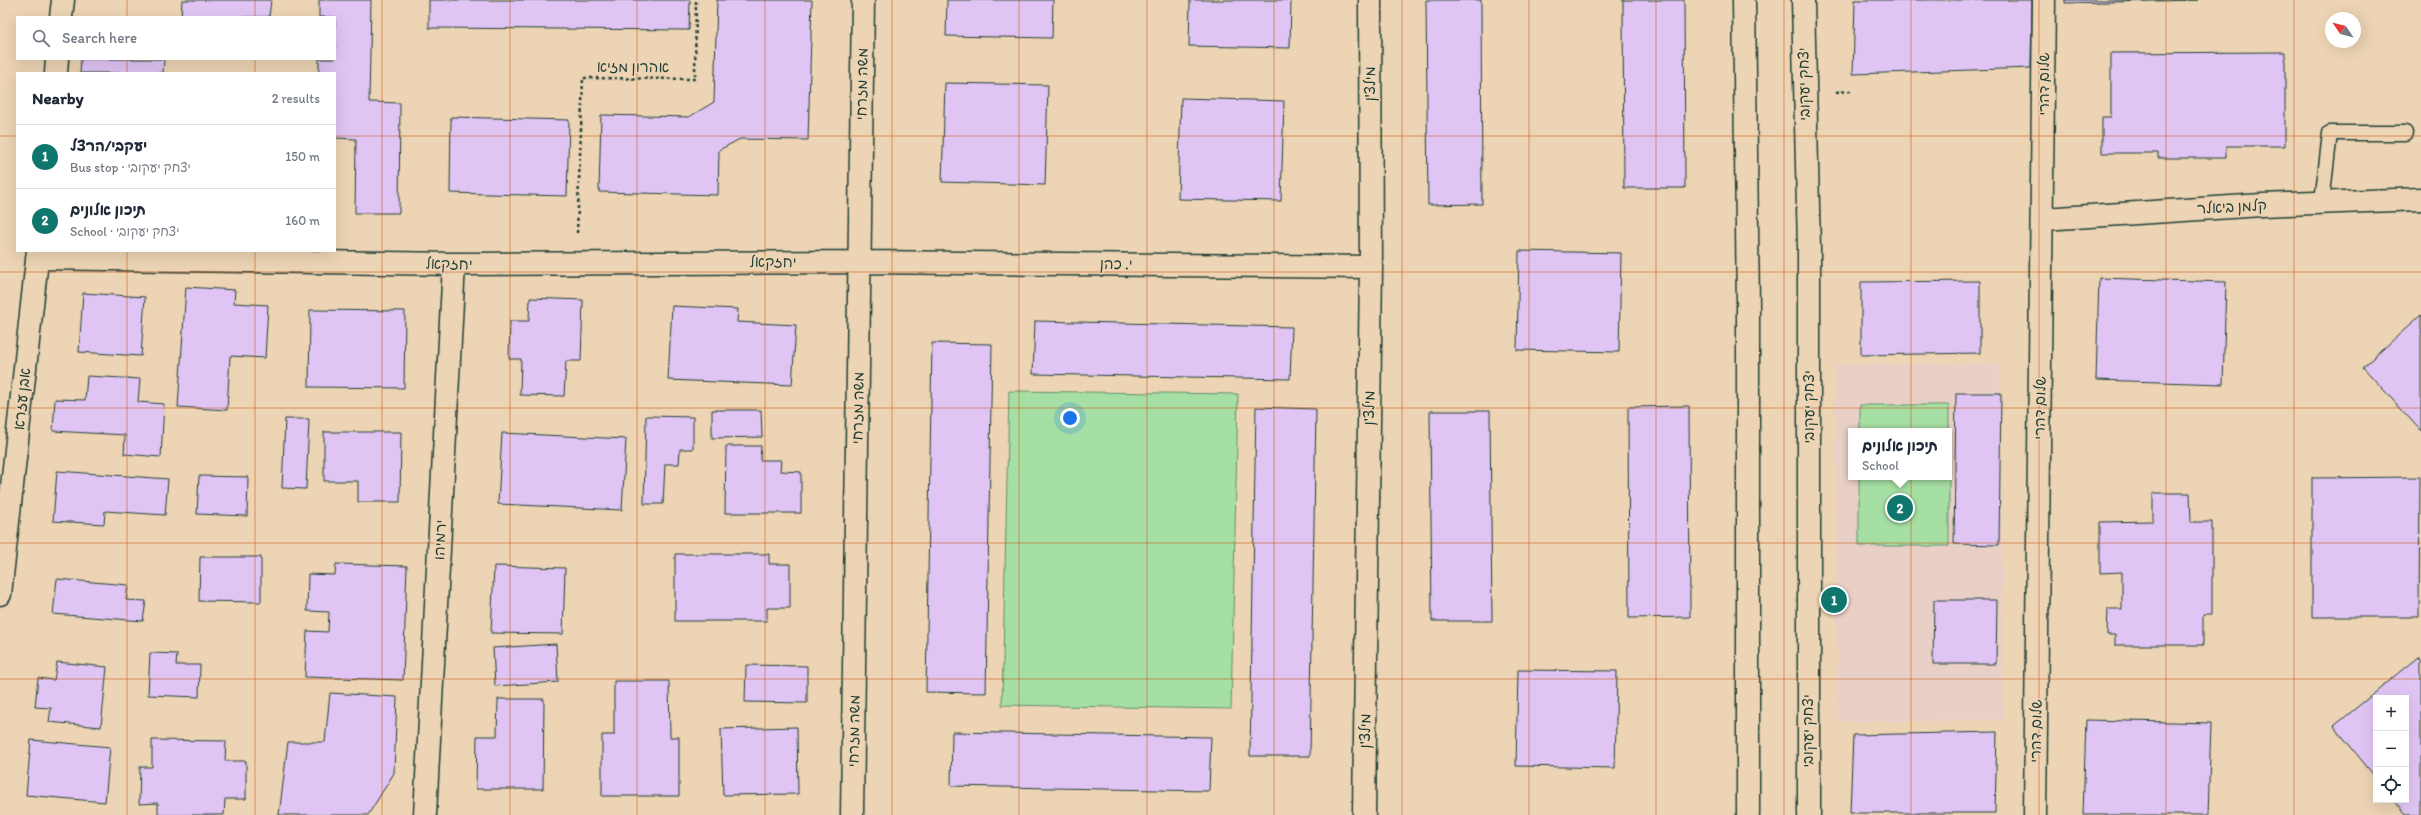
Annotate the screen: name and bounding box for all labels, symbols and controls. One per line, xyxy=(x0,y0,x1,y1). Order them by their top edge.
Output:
north arrow xyxy=(2325,12,2361,48)
search box xyxy=(16,16,336,60)
icon: search xyxy=(30,27,52,49)
text: Search here xyxy=(62,29,137,47)
street label: יצחק יעקובי xyxy=(1794,47,1815,121)
street label: משה מזרחי xyxy=(852,48,872,120)
street label: שלום דהרי xyxy=(2035,52,2053,116)
street label: אהרון מזיא xyxy=(597,58,670,77)
street label: מילצ'ן xyxy=(1361,66,1379,102)
text: Nearby xyxy=(32,88,84,108)
text: 2 results xyxy=(272,91,320,106)
text: יעקבי/הרצל xyxy=(70,137,147,155)
text: 1 xyxy=(42,149,48,164)
text: 150 m xyxy=(285,149,320,164)
text: Bus stop · יצחק יעקובי xyxy=(70,160,191,175)
street label: קלמן ביאלר xyxy=(2197,196,2267,218)
text: תיכון אלונים xyxy=(70,201,146,219)
text: 2 xyxy=(42,213,48,228)
text: 160 m xyxy=(285,213,320,228)
text: School · יצחק יעקובי xyxy=(70,224,179,239)
street label: יחזקאל xyxy=(750,253,796,271)
street label: יחזקאל xyxy=(425,255,473,273)
street label: י. כהן xyxy=(1099,255,1133,273)
street label: אבן עזרא xyxy=(10,367,35,431)
street label: יצחק יעקובי xyxy=(1800,370,1819,444)
street label: משה מזרחי xyxy=(848,372,868,444)
street label: שלום דהרי xyxy=(2030,376,2050,440)
street label: מילצ'ן xyxy=(1360,390,1378,426)
your location xyxy=(1060,408,1080,428)
popup xyxy=(1848,428,1952,480)
text: תיכון אלונים xyxy=(1862,437,1938,455)
text: School xyxy=(1862,458,1899,473)
pin: 2 xyxy=(1887,493,1913,523)
street label: ירמיהו xyxy=(430,519,450,561)
pin: 1 xyxy=(1821,585,1847,615)
street label: יצחק יעקובי xyxy=(1799,694,1818,768)
street label: משה מזרחי xyxy=(844,695,864,767)
map controls xyxy=(2373,695,2409,803)
button: + xyxy=(2373,695,2409,731)
street label: שלום דהרי xyxy=(2026,699,2046,763)
street label: מילצ'ן xyxy=(1356,713,1374,749)
button: − xyxy=(2373,731,2409,767)
button: locate xyxy=(2373,767,2409,803)

